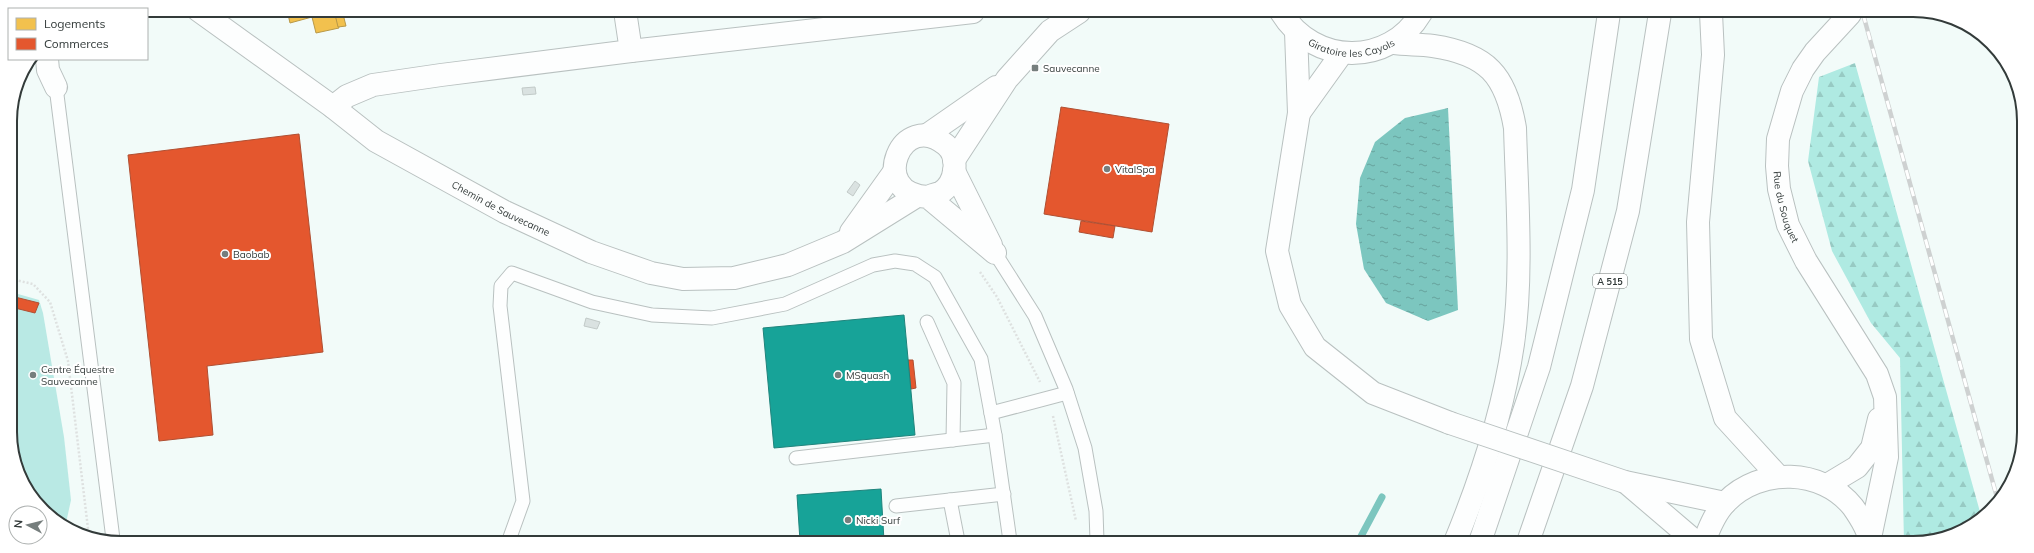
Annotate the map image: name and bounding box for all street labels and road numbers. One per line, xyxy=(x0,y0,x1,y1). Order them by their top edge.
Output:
street label: Giratoire les Cayols xyxy=(1307,33,1395,45)
street label: Rue du Souquet xyxy=(1771,171,1802,245)
street label: Chemin de Sauvecanne xyxy=(450,178,552,239)
road number: A 515 xyxy=(1593,274,1627,288)

